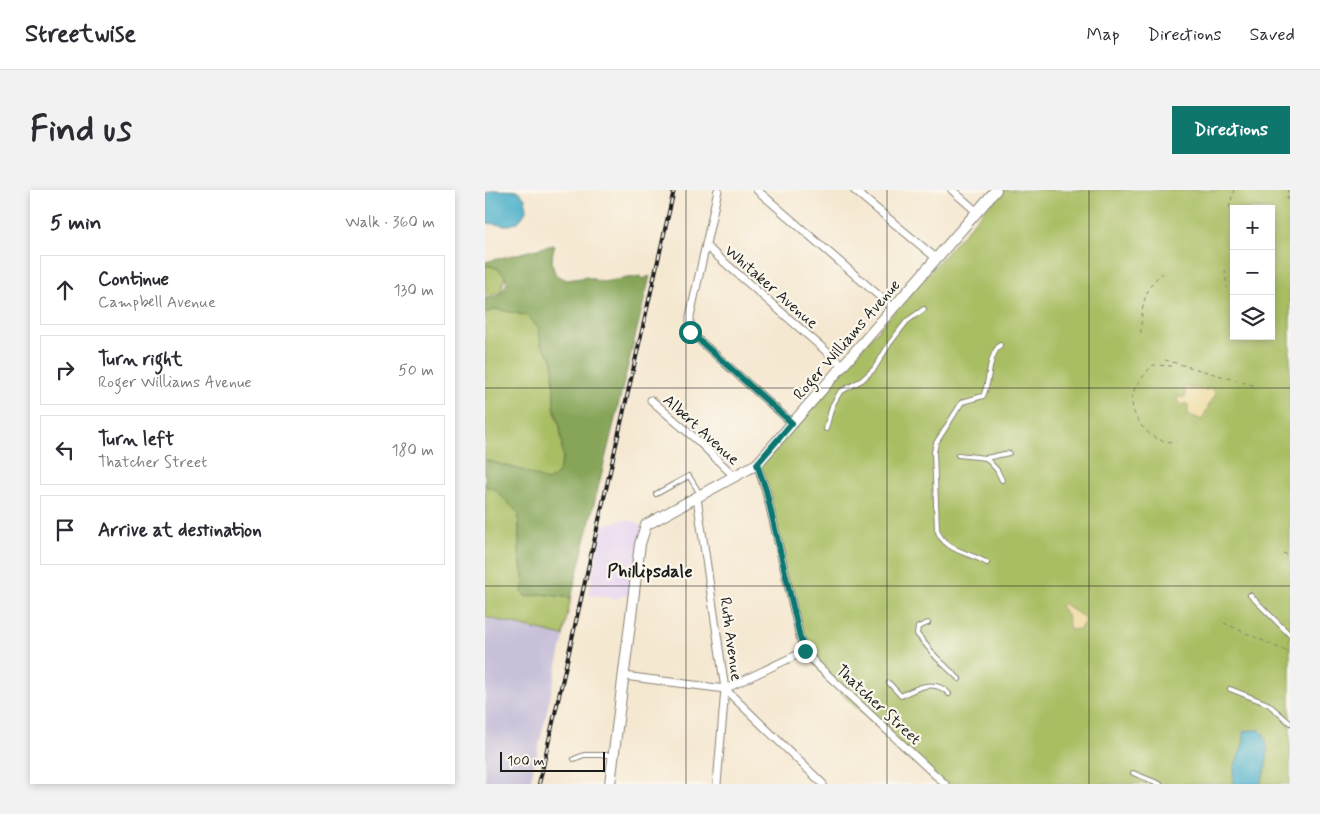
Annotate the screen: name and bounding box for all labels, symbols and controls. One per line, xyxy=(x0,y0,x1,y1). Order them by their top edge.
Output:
text: Streetwise xyxy=(25,19,136,50)
text: Map xyxy=(1087,23,1120,47)
text: Directions xyxy=(1148,23,1222,47)
text: Saved xyxy=(1250,23,1295,47)
button: Directions xyxy=(1172,106,1290,154)
text: Find us xyxy=(30,107,132,153)
map controls xyxy=(1230,205,1275,340)
button: + xyxy=(1230,205,1275,250)
text: 5 min xyxy=(50,209,102,237)
text: Walk · 360 m xyxy=(345,212,435,233)
street label: Whitaker Avenue xyxy=(720,241,822,334)
button: − xyxy=(1230,250,1275,295)
text: Continue xyxy=(98,267,169,292)
street label: Roger Williams Avenue xyxy=(789,275,906,405)
icon: ahead xyxy=(51,276,79,304)
text: 130 m xyxy=(393,280,434,301)
text: Campbell Avenue xyxy=(98,292,216,313)
button: layers xyxy=(1230,295,1275,340)
route start xyxy=(679,321,702,344)
text: Turn right xyxy=(98,347,182,372)
icon: right xyxy=(51,356,79,384)
text: 50 m xyxy=(398,360,434,381)
text: Roger Williams Avenue xyxy=(98,372,251,393)
street label: Albert Avenue xyxy=(658,390,744,470)
text: Turn left xyxy=(98,427,174,452)
icon: left xyxy=(51,436,79,464)
text: 180 m xyxy=(391,440,434,461)
text: Thatcher Street xyxy=(98,452,207,473)
icon: arrive xyxy=(51,516,79,544)
text: Arrive at destination xyxy=(98,518,262,543)
district label: Phillipsdale xyxy=(607,560,693,584)
street label: Ruth Avenue xyxy=(714,596,747,683)
route end xyxy=(794,640,817,663)
street label: Thatcher Street xyxy=(831,660,925,750)
scale bar xyxy=(500,749,605,772)
text: 100 m xyxy=(507,752,545,770)

